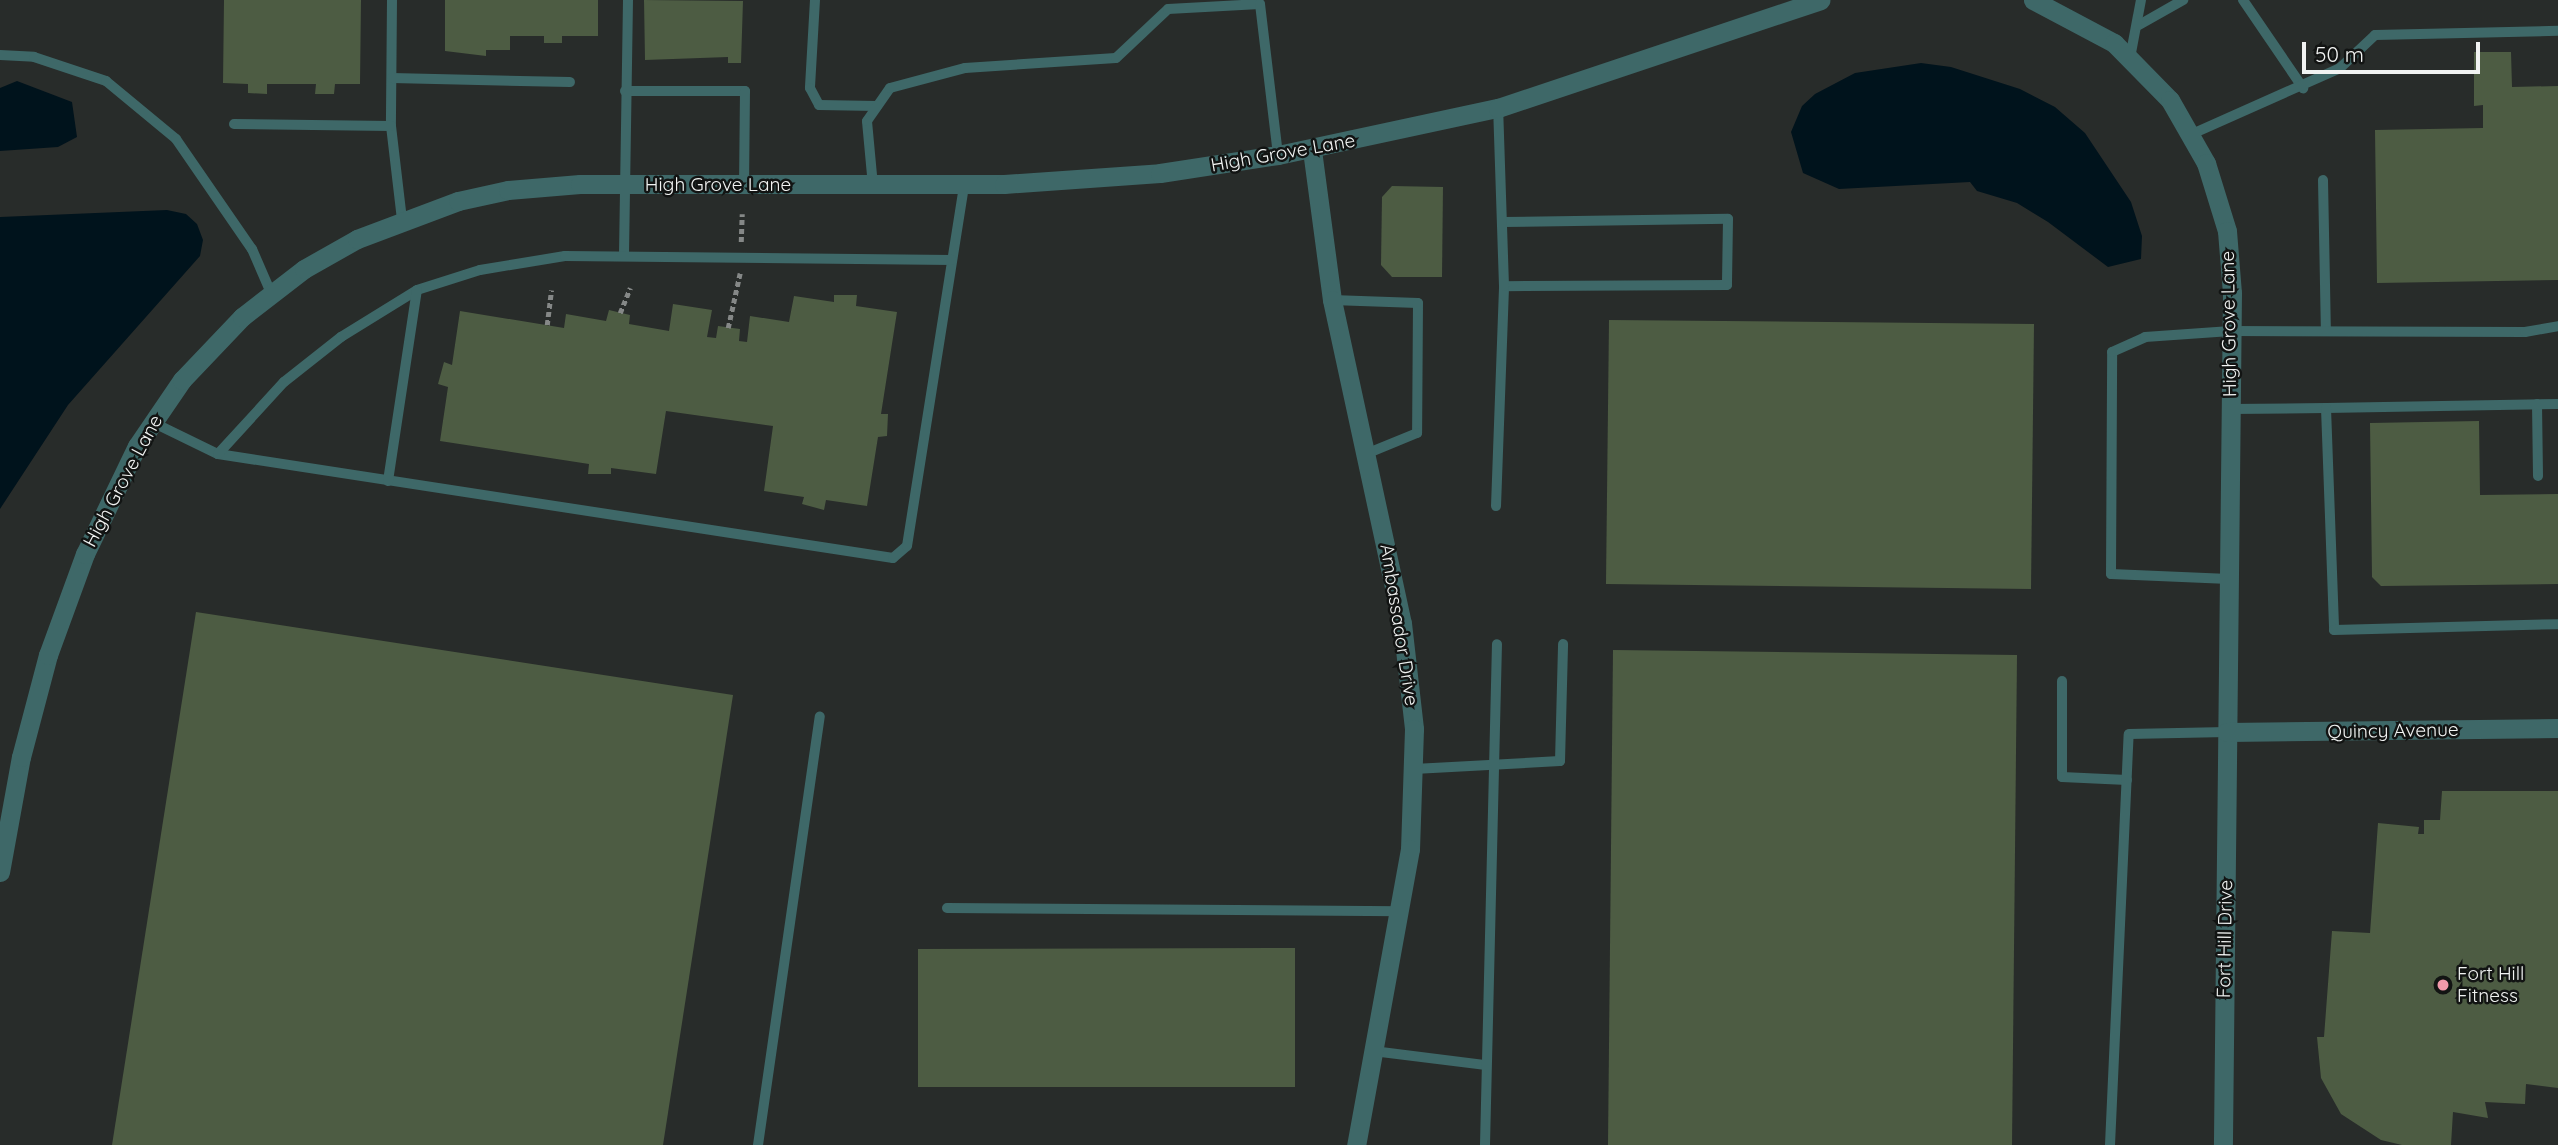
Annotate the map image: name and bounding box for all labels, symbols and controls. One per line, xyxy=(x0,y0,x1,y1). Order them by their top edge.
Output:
scale bar xyxy=(2306,28,2484,72)
text: 50 m xyxy=(2315,41,2364,67)
street label: High Grove Lane xyxy=(1209,129,1357,177)
street label: High Grove Lane xyxy=(645,174,791,196)
street label: High Grove Lane xyxy=(2216,251,2242,397)
street label: High Grove Lane xyxy=(79,411,167,551)
street label: Ambassador Drive xyxy=(1375,543,1423,707)
street label: Quincy Avenue xyxy=(2327,718,2459,744)
street label: Fort Hill Drive xyxy=(2213,880,2237,998)
place label: Fort Hill Fitness xyxy=(2457,963,2524,1007)
marker: Fort Hill Fitness xyxy=(2435,977,2451,993)

